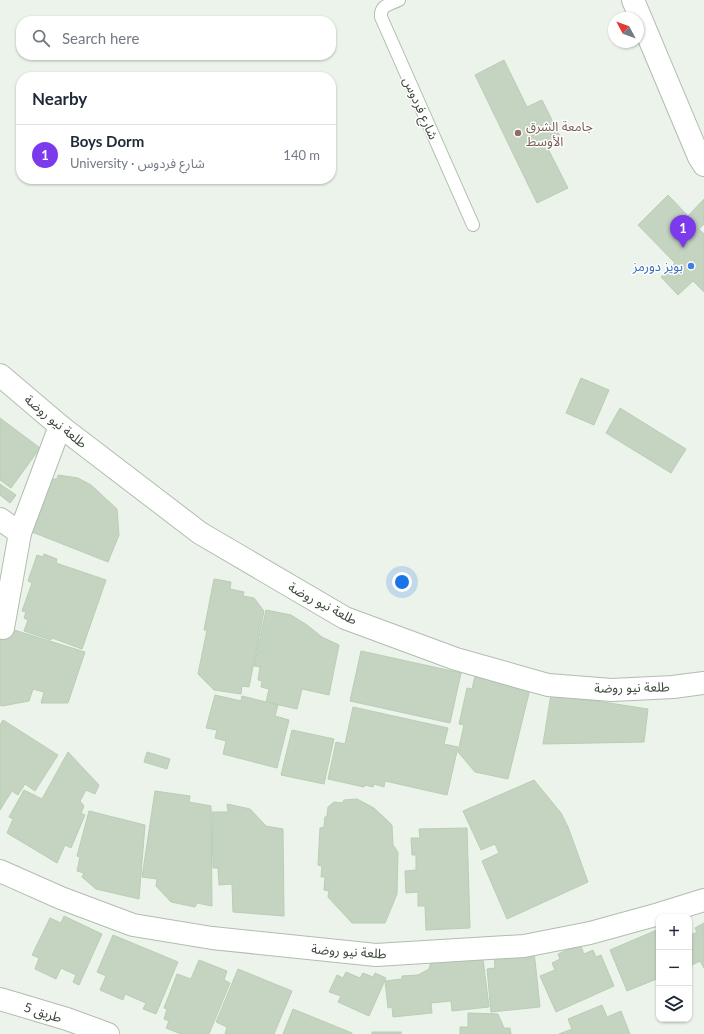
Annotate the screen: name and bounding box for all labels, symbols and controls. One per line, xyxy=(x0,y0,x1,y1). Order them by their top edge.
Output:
north arrow xyxy=(608,12,644,48)
search box xyxy=(16,16,336,60)
icon: search xyxy=(30,27,52,49)
text: Search here xyxy=(62,29,139,47)
street label: شارع فردوس xyxy=(397,74,442,143)
text: Nearby xyxy=(32,88,87,109)
place label: جامعة الشرق الأوسط xyxy=(526,118,593,149)
marker: جامعة الشرق الأوسط xyxy=(513,128,523,138)
text: Boys Dorm xyxy=(70,132,144,150)
text: 1 xyxy=(41,147,49,163)
text: 140 m xyxy=(283,147,320,163)
text: University · شارع فردوس xyxy=(70,155,205,171)
pin: 1 xyxy=(670,215,696,248)
place label: بويز دورمز xyxy=(632,258,683,274)
marker: بويز دورمز xyxy=(686,261,696,271)
street label: طلعة نيو روضة xyxy=(22,391,91,451)
your location xyxy=(392,572,412,592)
street label: طلعة نيو روضة xyxy=(286,578,360,628)
street label: طلعة نيو روضة xyxy=(594,678,670,696)
map controls xyxy=(656,914,692,1022)
button: + xyxy=(656,914,692,950)
street label: طلعة نيو روضة xyxy=(311,940,387,962)
button: − xyxy=(656,950,692,986)
button: layers xyxy=(656,986,692,1022)
street label: طريق 5 xyxy=(22,999,64,1026)

